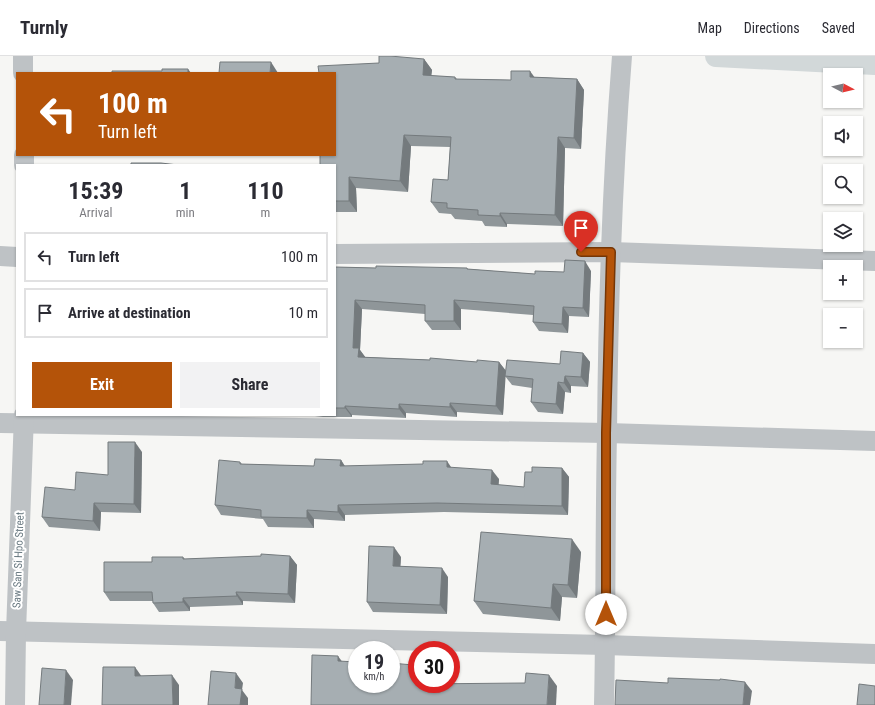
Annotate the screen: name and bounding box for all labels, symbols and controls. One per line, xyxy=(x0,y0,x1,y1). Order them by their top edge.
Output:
text: Turnly xyxy=(20,16,68,39)
text: Map xyxy=(698,20,722,36)
text: Directions xyxy=(744,20,800,36)
text: Saved xyxy=(822,20,855,36)
north arrow xyxy=(823,68,863,108)
map controls xyxy=(823,68,863,348)
text: 100 m xyxy=(98,87,168,120)
icon: left xyxy=(32,88,84,140)
button: sound xyxy=(823,116,863,156)
text: Turn left xyxy=(98,121,157,142)
button: search xyxy=(823,164,863,204)
text: 15:39 xyxy=(68,177,123,205)
text: 1 xyxy=(179,177,191,205)
text: 110 xyxy=(247,177,284,205)
text: Arrival xyxy=(79,205,112,220)
text: min xyxy=(176,205,195,220)
text: m xyxy=(261,205,270,220)
pin xyxy=(564,211,598,252)
button: layers xyxy=(823,212,863,252)
icon: arrive xyxy=(570,217,592,239)
icon: left xyxy=(34,246,56,268)
text: Turn left xyxy=(68,248,119,266)
text: 100 m xyxy=(281,248,318,266)
button: + xyxy=(823,260,863,300)
icon: arrive xyxy=(34,302,56,324)
text: Arrive at destination xyxy=(68,304,191,322)
text: 10 m xyxy=(288,304,318,322)
button: − xyxy=(823,308,863,348)
button: Exit xyxy=(32,362,172,408)
button: Share xyxy=(180,362,320,408)
street label: Saw San Si Hpo Street xyxy=(10,512,27,608)
position arrow xyxy=(585,593,627,635)
speed limit sign: 30 xyxy=(408,641,460,693)
text: 19 xyxy=(364,650,384,674)
text: km/h xyxy=(364,671,384,682)

